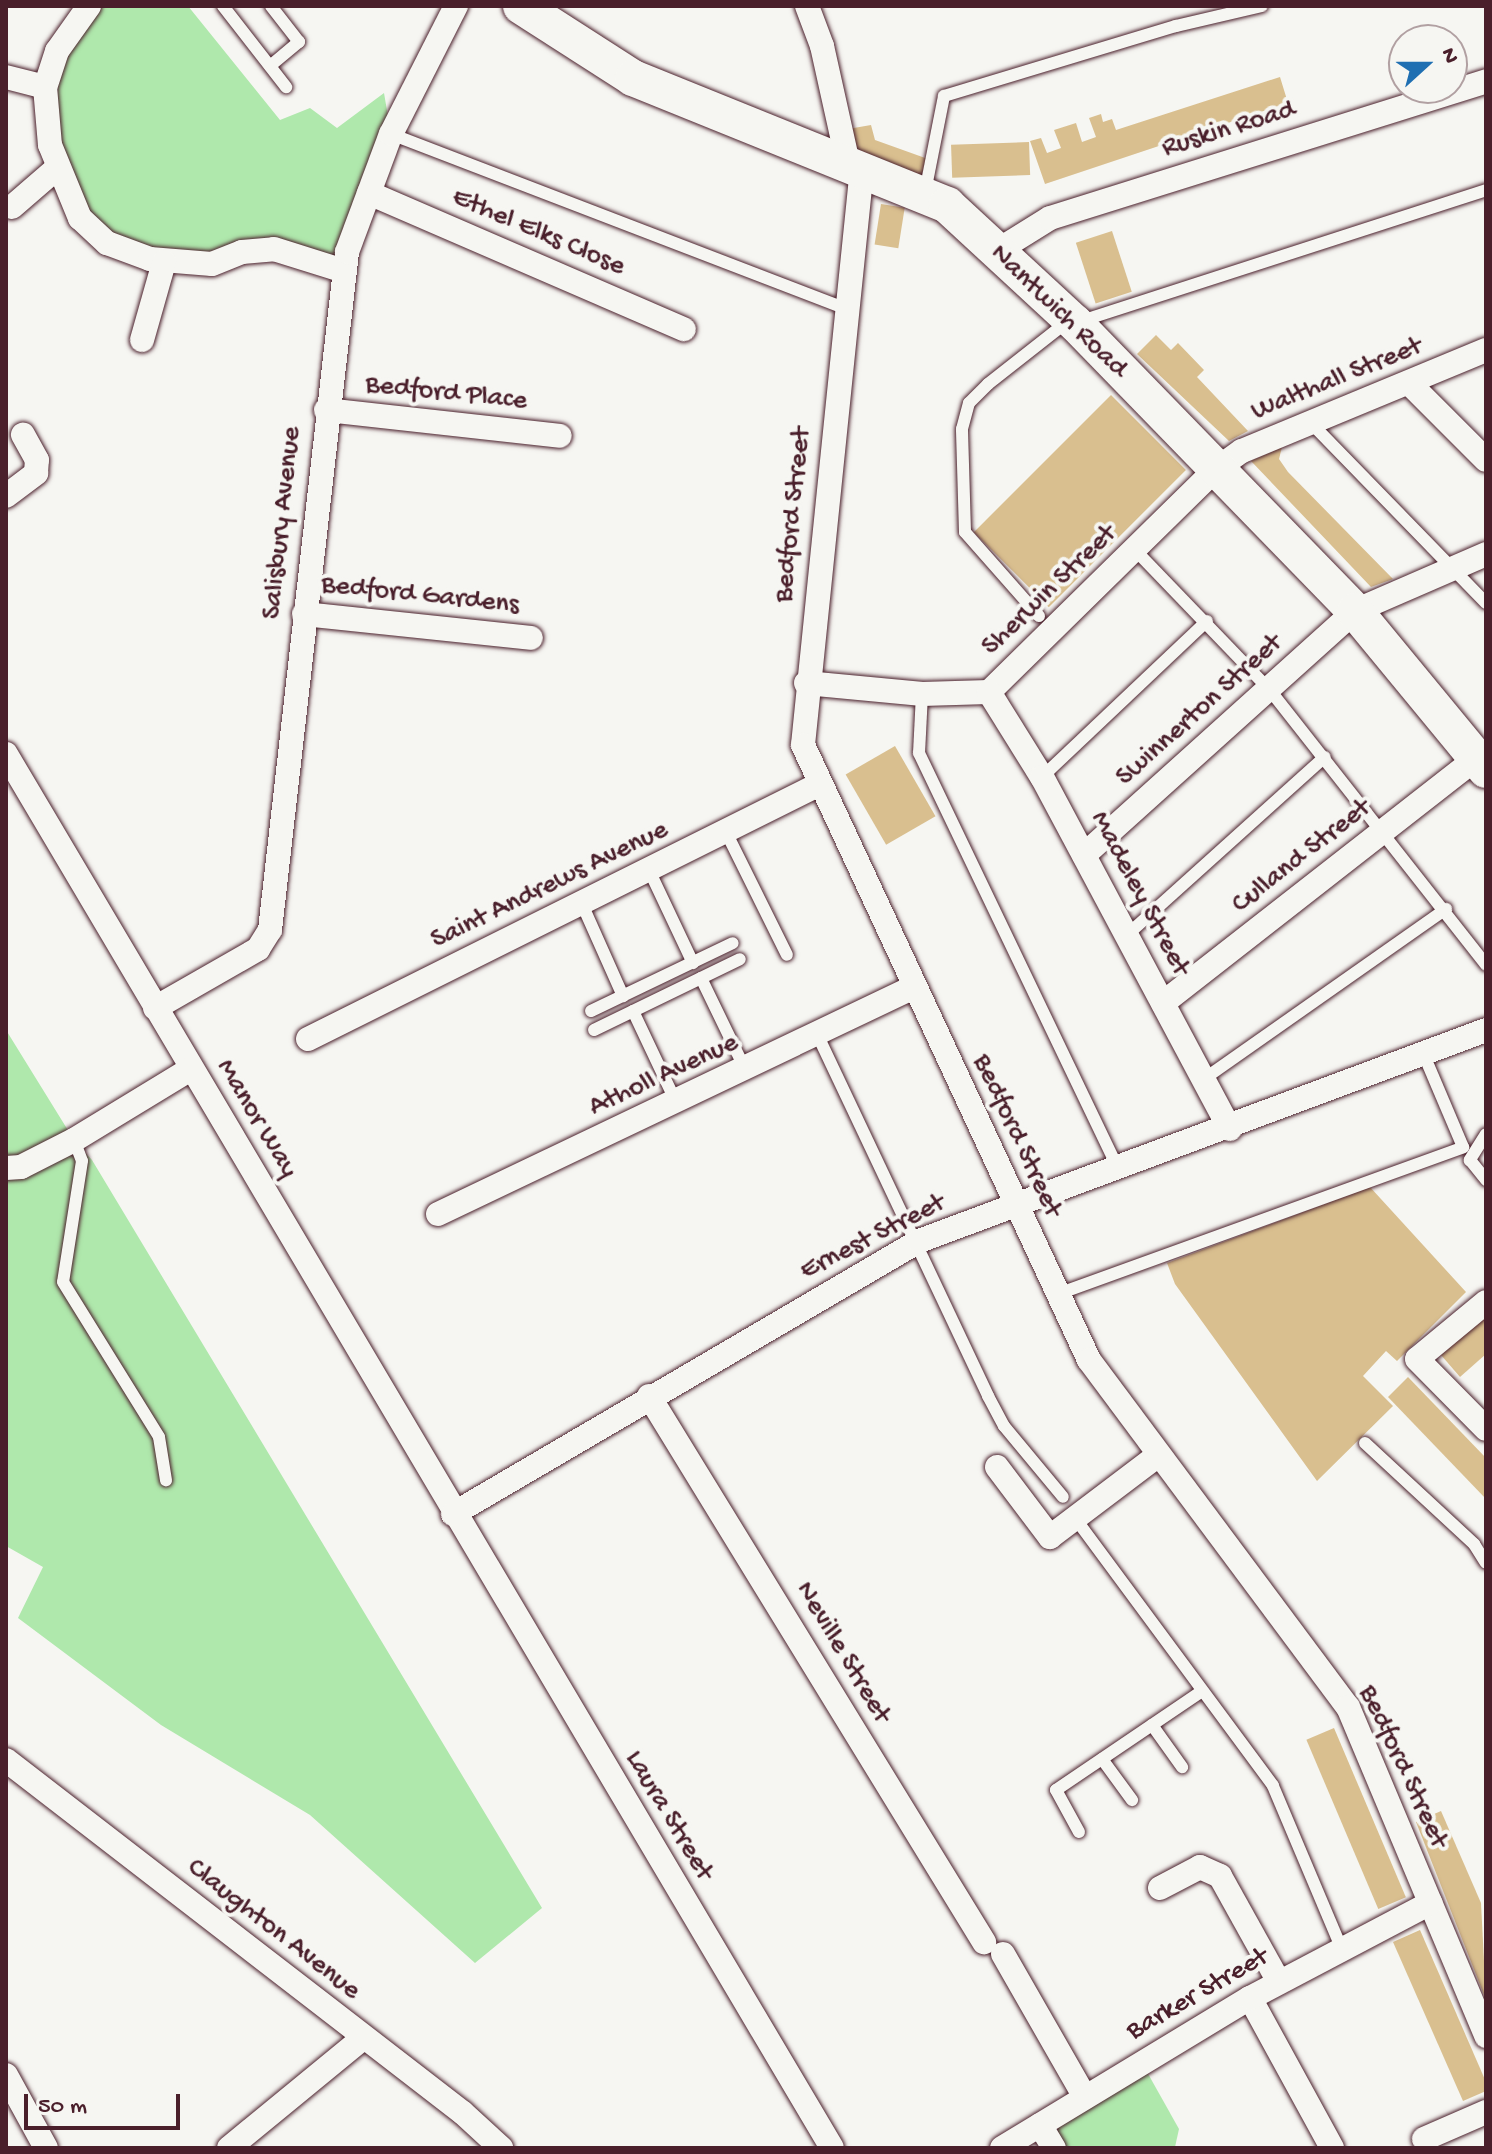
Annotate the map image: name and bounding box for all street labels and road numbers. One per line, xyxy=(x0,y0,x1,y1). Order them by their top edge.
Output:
street label: Ruskin Road xyxy=(1158,94,1300,166)
street label: Ethel Elks Close xyxy=(446,181,630,285)
street label: Nantwich Road xyxy=(982,238,1134,386)
street label: Walthall Street xyxy=(1247,330,1427,430)
street label: Bedford Place xyxy=(364,369,528,419)
street label: Salisbury Avenue xyxy=(256,425,310,621)
street label: Bedford Street xyxy=(768,426,820,604)
street label: Sherwin Street xyxy=(975,518,1125,664)
street label: Bedford Gardens xyxy=(319,569,521,623)
street label: Swinnerton Street xyxy=(1110,627,1290,795)
street label: Culland Street xyxy=(1226,792,1378,922)
street label: Madeley Street xyxy=(1082,806,1196,982)
street label: Saint Andrews Avenue xyxy=(426,814,674,958)
street label: Atholl Avenue xyxy=(584,1027,744,1125)
street label: Bedford Street xyxy=(964,1049,1068,1223)
street label: Manor Way xyxy=(207,1054,305,1184)
street label: Ernest Street xyxy=(795,1187,951,1289)
street label: Neville Street xyxy=(787,1576,897,1730)
street label: Bedford Street xyxy=(1350,1680,1454,1854)
street label: Laura Street xyxy=(616,1745,720,1887)
street label: Claughton Avenue xyxy=(179,1852,367,2008)
street label: Barker Street xyxy=(1121,1941,1275,2049)

